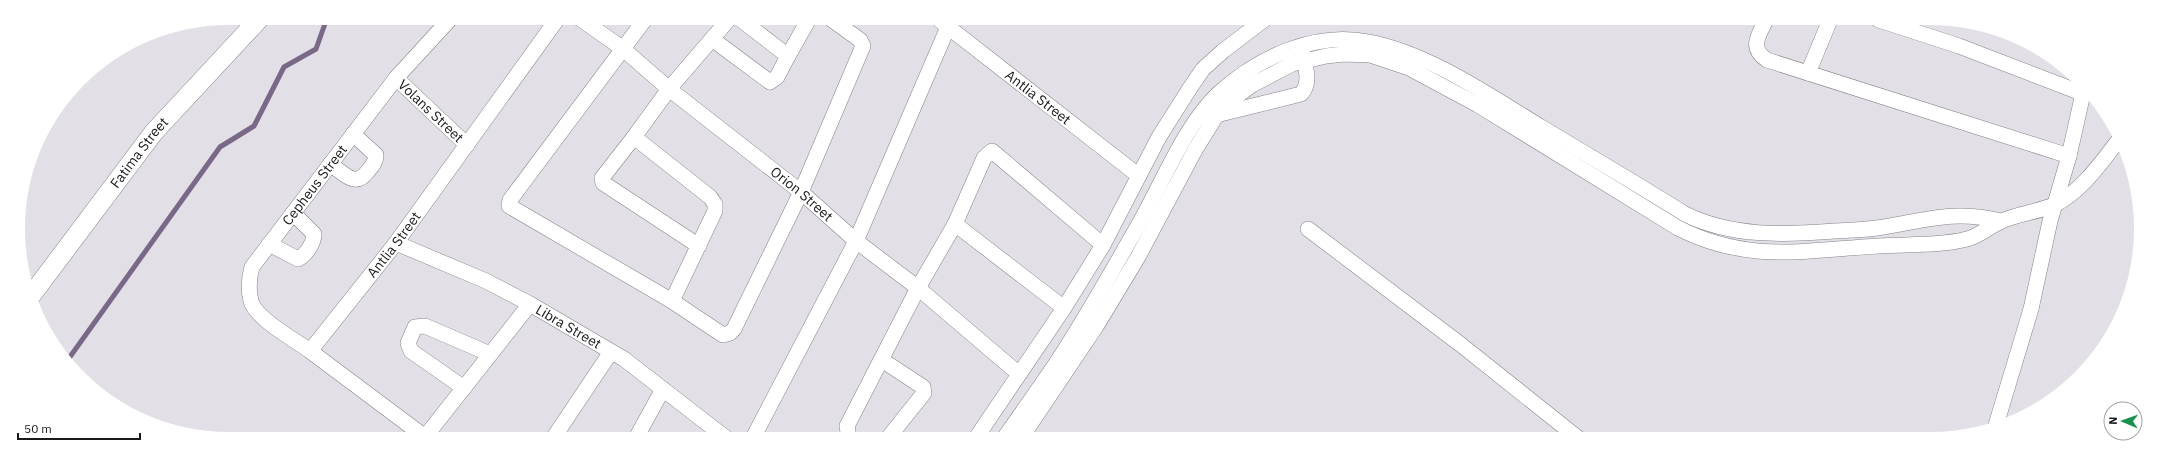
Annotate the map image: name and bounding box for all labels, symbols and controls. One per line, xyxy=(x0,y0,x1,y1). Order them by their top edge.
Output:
street label: Antlia Street xyxy=(1002,66,1075,128)
street label: Volans Street xyxy=(394,76,468,146)
street label: Fatima Street xyxy=(106,113,172,192)
street label: Cepheus Street xyxy=(278,141,351,229)
street label: Orion Street xyxy=(767,163,837,225)
street label: Antlia Street xyxy=(363,208,425,281)
street label: Libra Street xyxy=(533,300,605,353)
north arrow xyxy=(2103,401,2143,441)
scale bar xyxy=(18,415,140,441)
text: N xyxy=(2106,416,2120,425)
text: 50 m xyxy=(24,421,52,436)

